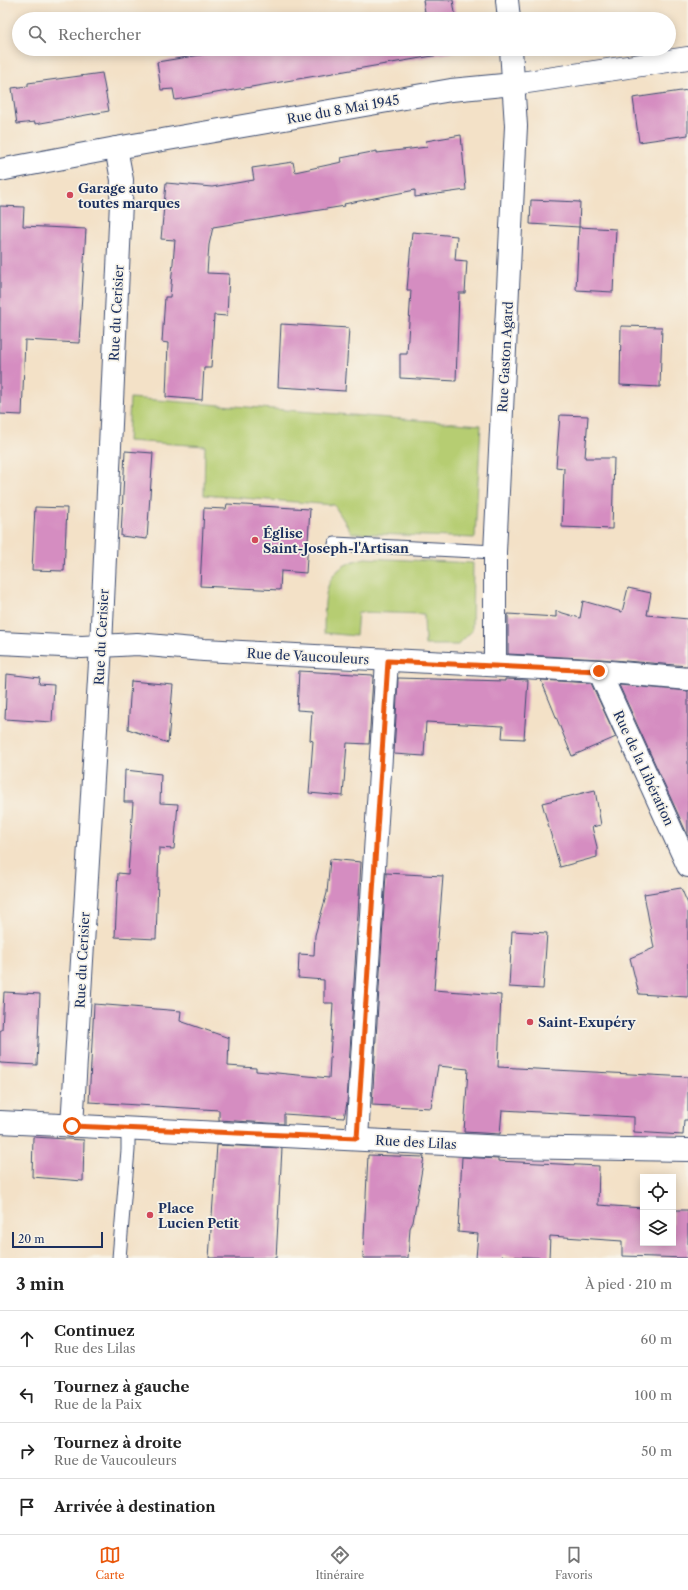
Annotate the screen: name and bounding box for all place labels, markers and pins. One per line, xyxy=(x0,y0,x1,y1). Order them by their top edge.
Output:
place label: Garage auto toutes marques xyxy=(78,180,180,211)
marker: Garage auto toutes marques xyxy=(65,190,75,200)
place label: Église Saint-Joseph-l'Artisan xyxy=(263,525,409,556)
marker: Église Saint-Joseph-l'Artisan xyxy=(250,535,260,545)
place label: Saint-Exupéry xyxy=(538,1014,636,1030)
marker: Saint-Exupéry xyxy=(525,1017,535,1027)
place label: Place Lucien Petit xyxy=(158,1200,240,1231)
marker: Place Lucien Petit xyxy=(145,1210,155,1220)

